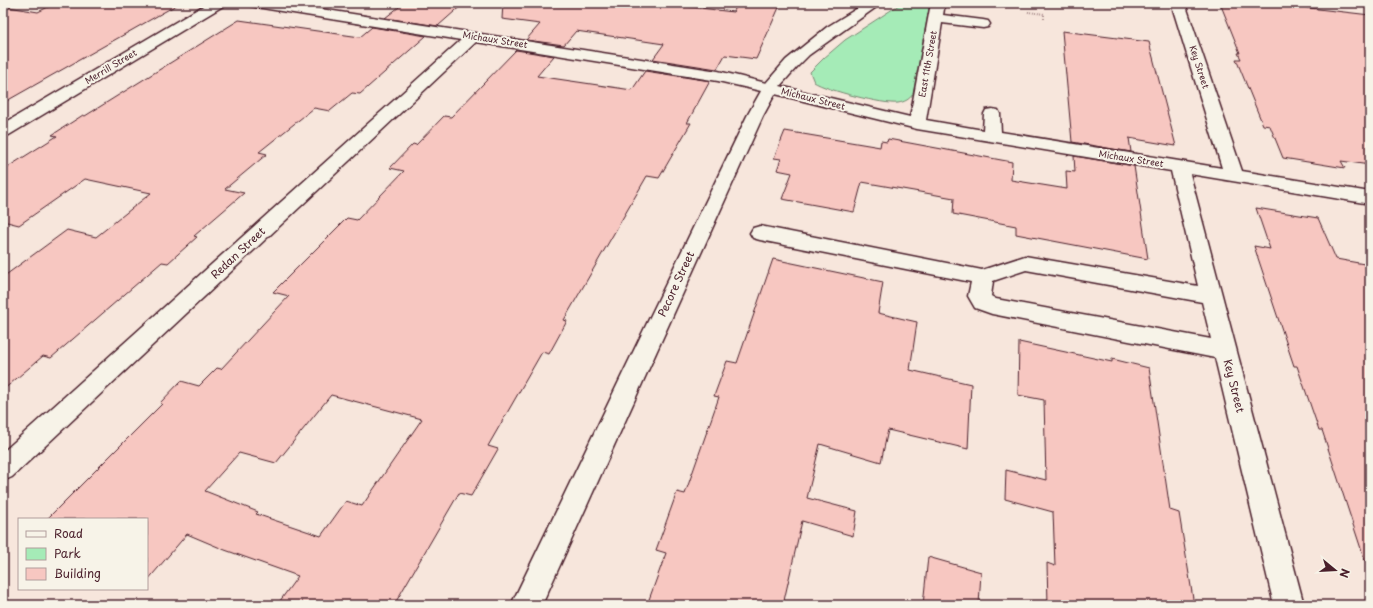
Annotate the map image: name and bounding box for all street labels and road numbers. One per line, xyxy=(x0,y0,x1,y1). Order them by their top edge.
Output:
street label: Michaux Street xyxy=(462,27,529,51)
street label: East 11th Street xyxy=(914,29,940,98)
street label: Key Street xyxy=(1186,43,1214,90)
street label: Merrill Street xyxy=(82,45,139,87)
street label: Michaux Street xyxy=(780,83,847,113)
street label: Michaux Street xyxy=(1098,146,1165,170)
street label: Redan Street xyxy=(207,222,269,282)
street label: Pecore Street xyxy=(653,248,698,319)
street label: Key Street xyxy=(1220,357,1249,415)

